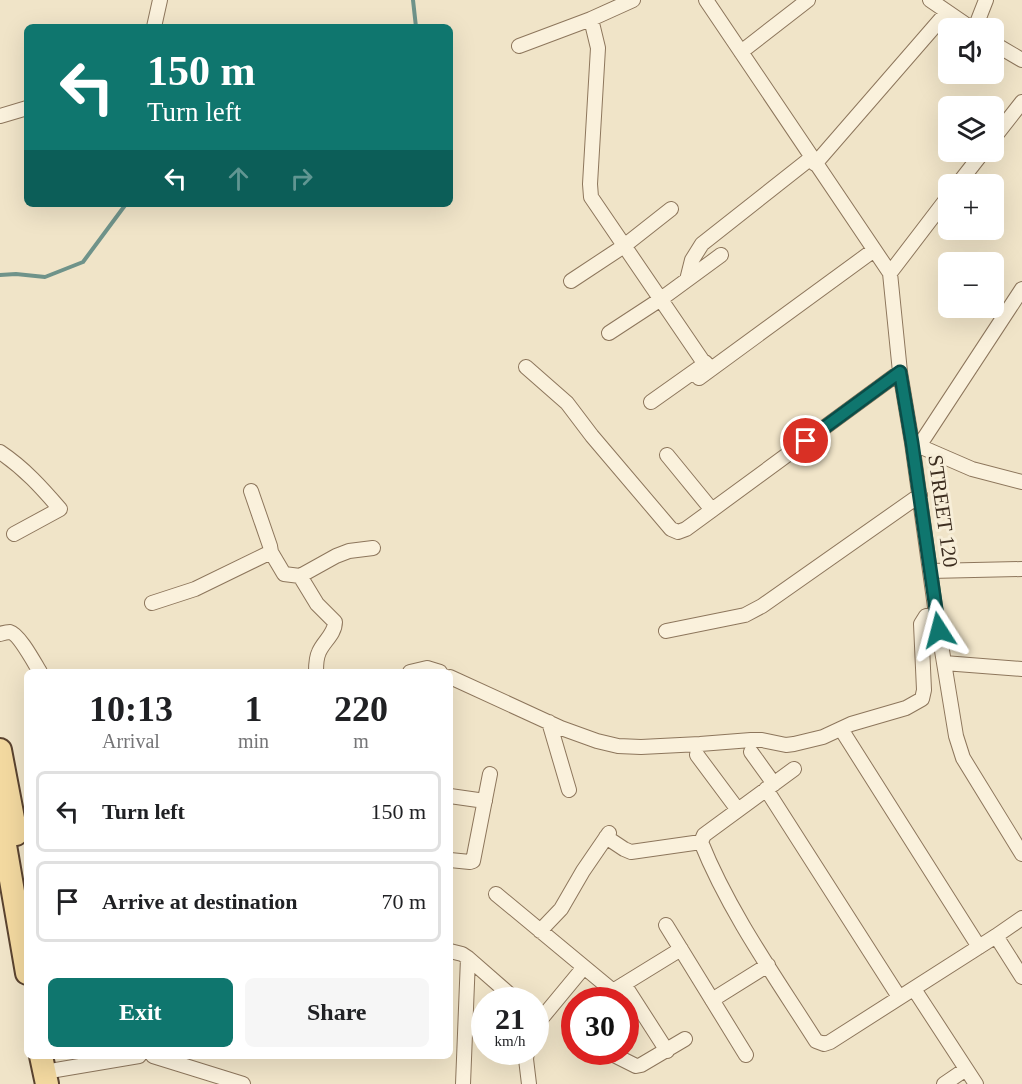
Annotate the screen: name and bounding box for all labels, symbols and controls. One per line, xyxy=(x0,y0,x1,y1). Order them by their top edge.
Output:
map controls xyxy=(938,18,1004,318)
button: sound xyxy=(938,18,1004,84)
icon: left xyxy=(48,48,126,126)
text: 150 m xyxy=(147,48,256,94)
button: layers xyxy=(938,96,1004,162)
text: Turn left xyxy=(147,97,241,127)
icon: left xyxy=(159,162,192,195)
icon: ahead xyxy=(222,162,255,195)
icon: right xyxy=(285,162,318,195)
button: + xyxy=(938,174,1004,240)
button: − xyxy=(938,252,1004,318)
pin xyxy=(780,415,831,466)
icon: arrive xyxy=(789,424,822,457)
street label: STREET 120 xyxy=(923,453,963,569)
position arrow xyxy=(907,598,971,662)
text: 10:13 xyxy=(89,689,173,729)
text: 1 xyxy=(245,689,263,729)
text: 220 xyxy=(334,689,388,729)
text: Arrival xyxy=(102,730,160,752)
text: min xyxy=(238,730,269,752)
text: m xyxy=(353,730,369,752)
icon: left xyxy=(51,795,84,828)
text: Turn left xyxy=(102,799,185,824)
text: 150 m xyxy=(370,799,426,824)
icon: arrive xyxy=(51,885,84,918)
text: Arrive at destination xyxy=(102,889,298,914)
text: 70 m xyxy=(381,889,426,914)
button: Exit xyxy=(48,978,233,1047)
button: Share xyxy=(245,978,429,1047)
speed limit sign: 30 xyxy=(561,987,639,1065)
text: 21 xyxy=(495,1002,525,1035)
text: km/h xyxy=(495,1033,525,1049)

